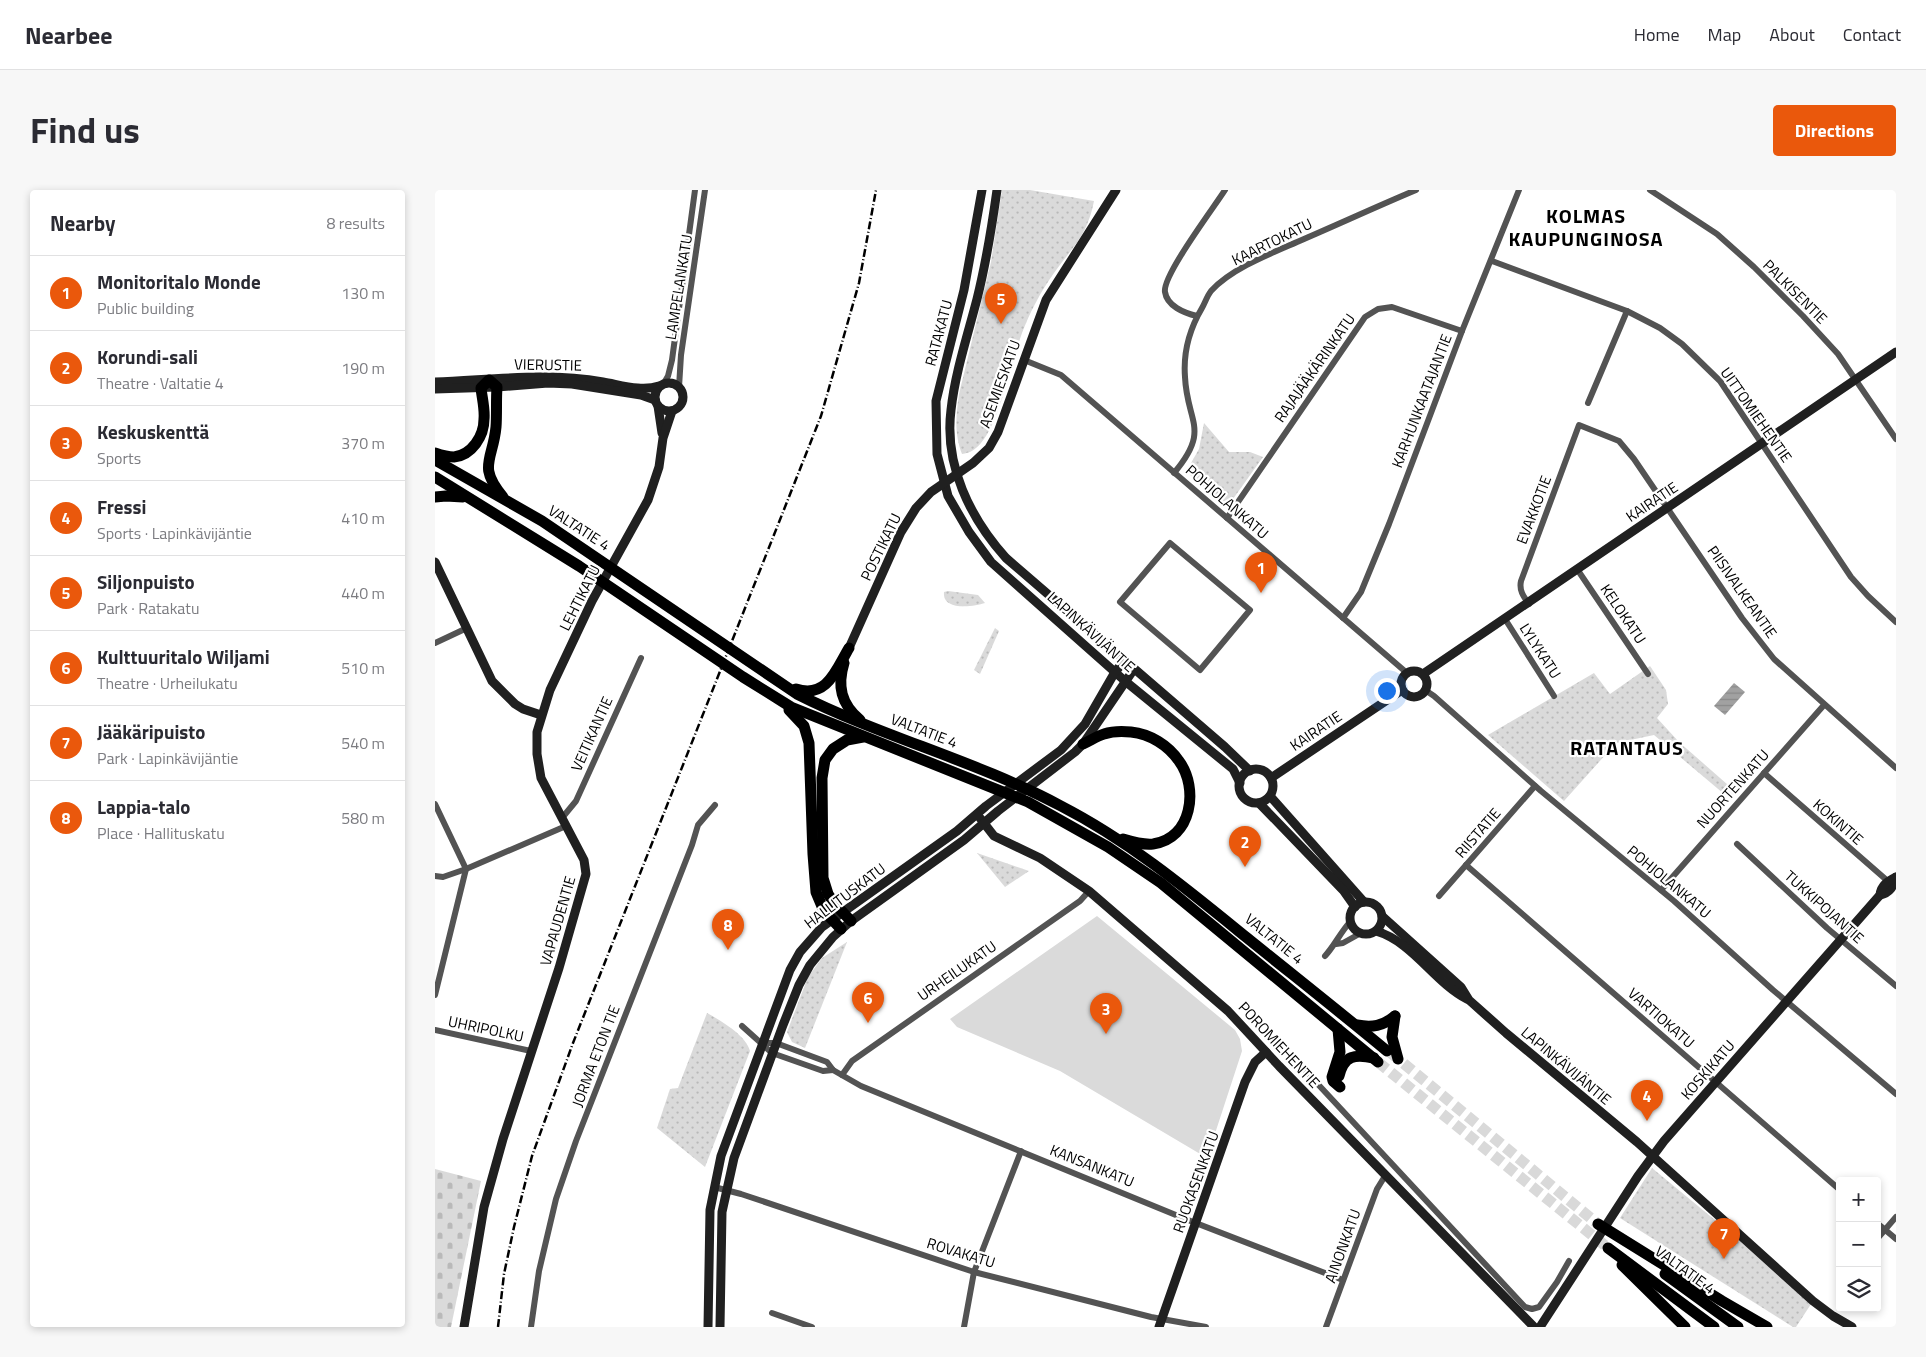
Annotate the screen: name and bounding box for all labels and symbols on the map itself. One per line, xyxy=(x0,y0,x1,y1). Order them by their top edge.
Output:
district label: KOLMAS KAUPUNGINOSA xyxy=(1508,200,1664,254)
street label: KAARTOKATU xyxy=(1227,212,1316,271)
street label: LAMPELANKATU xyxy=(659,233,698,341)
street label: PALKISENTIE xyxy=(1758,254,1833,329)
pin: 5 xyxy=(985,283,1017,324)
street label: RATAKATU xyxy=(919,297,958,369)
street label: RAJAJÄÄKÄRINKATU xyxy=(1268,309,1361,427)
street label: KARHUNKAATAJANTIE xyxy=(1385,331,1458,471)
street label: ASEMIESKATU xyxy=(973,337,1026,431)
street label: VIERUSTIE xyxy=(514,352,582,377)
street label: UITTOMIEHENTIE xyxy=(1715,362,1798,467)
street label: POHJOLANKATU xyxy=(1181,459,1274,544)
street label: EVAKKOTIE xyxy=(1510,472,1557,547)
street label: KAIRATIE xyxy=(1621,476,1682,527)
street label: VALTATIE 4 xyxy=(544,499,615,556)
street label: POSTIKATU xyxy=(854,509,907,585)
street label: PIISIVALKEANTIE xyxy=(1702,541,1783,643)
pin: 1 xyxy=(1245,552,1277,593)
street label: LEHTIKATU xyxy=(553,561,606,635)
street label: KELOKATU xyxy=(1595,579,1652,648)
street label: LAPINKÄVIJÄNTIE xyxy=(1042,586,1140,677)
street label: LYLYKATU xyxy=(1514,618,1567,683)
your location xyxy=(1374,678,1400,704)
street label: VEITIKANTIE xyxy=(565,693,618,775)
street label: KAIRATIE xyxy=(1285,705,1346,756)
street label: VALTATIE 4 xyxy=(887,707,961,754)
district label: RATANTAUS xyxy=(1570,732,1684,763)
street label: NUORTENKATU xyxy=(1691,744,1774,833)
street label: KOKINTIE xyxy=(1808,793,1869,850)
street label: RIISTATIE xyxy=(1449,802,1506,863)
pin: 2 xyxy=(1229,826,1261,867)
street label: POHJOLANKATU xyxy=(1622,839,1716,924)
street label: HALLITUSKATU xyxy=(799,857,890,934)
street label: TUKKIPOJANTIE xyxy=(1779,865,1869,949)
street label: VAPAUDENTIE xyxy=(534,873,581,968)
street label: VALTATIE 4 xyxy=(1240,908,1309,970)
pin: 8 xyxy=(712,909,744,950)
street label: URHEILUKATU xyxy=(912,935,1001,1006)
pin: 6 xyxy=(852,982,884,1023)
street label: VARTIOKATU xyxy=(1623,982,1700,1053)
pin: 3 xyxy=(1090,993,1122,1034)
street label: POROMIEHENTIE xyxy=(1233,996,1326,1093)
street label: JORMA ETON TIE xyxy=(566,1002,626,1110)
street label: UHRIPOLKU xyxy=(446,1009,526,1048)
street label: LAPINKÄVIJÄNTIE xyxy=(1516,1021,1616,1110)
street label: KOSKIKATU xyxy=(1675,1035,1740,1105)
pin: 4 xyxy=(1631,1080,1663,1121)
street label: RUOKASENKATU xyxy=(1166,1128,1225,1236)
street label: KANSANKATU xyxy=(1047,1138,1138,1193)
street label: AINONKATU xyxy=(1319,1206,1367,1286)
pin: 7 xyxy=(1708,1218,1740,1259)
street label: ROVAKATU xyxy=(924,1231,998,1274)
street label: VALTATIE 4 xyxy=(1650,1240,1720,1299)

